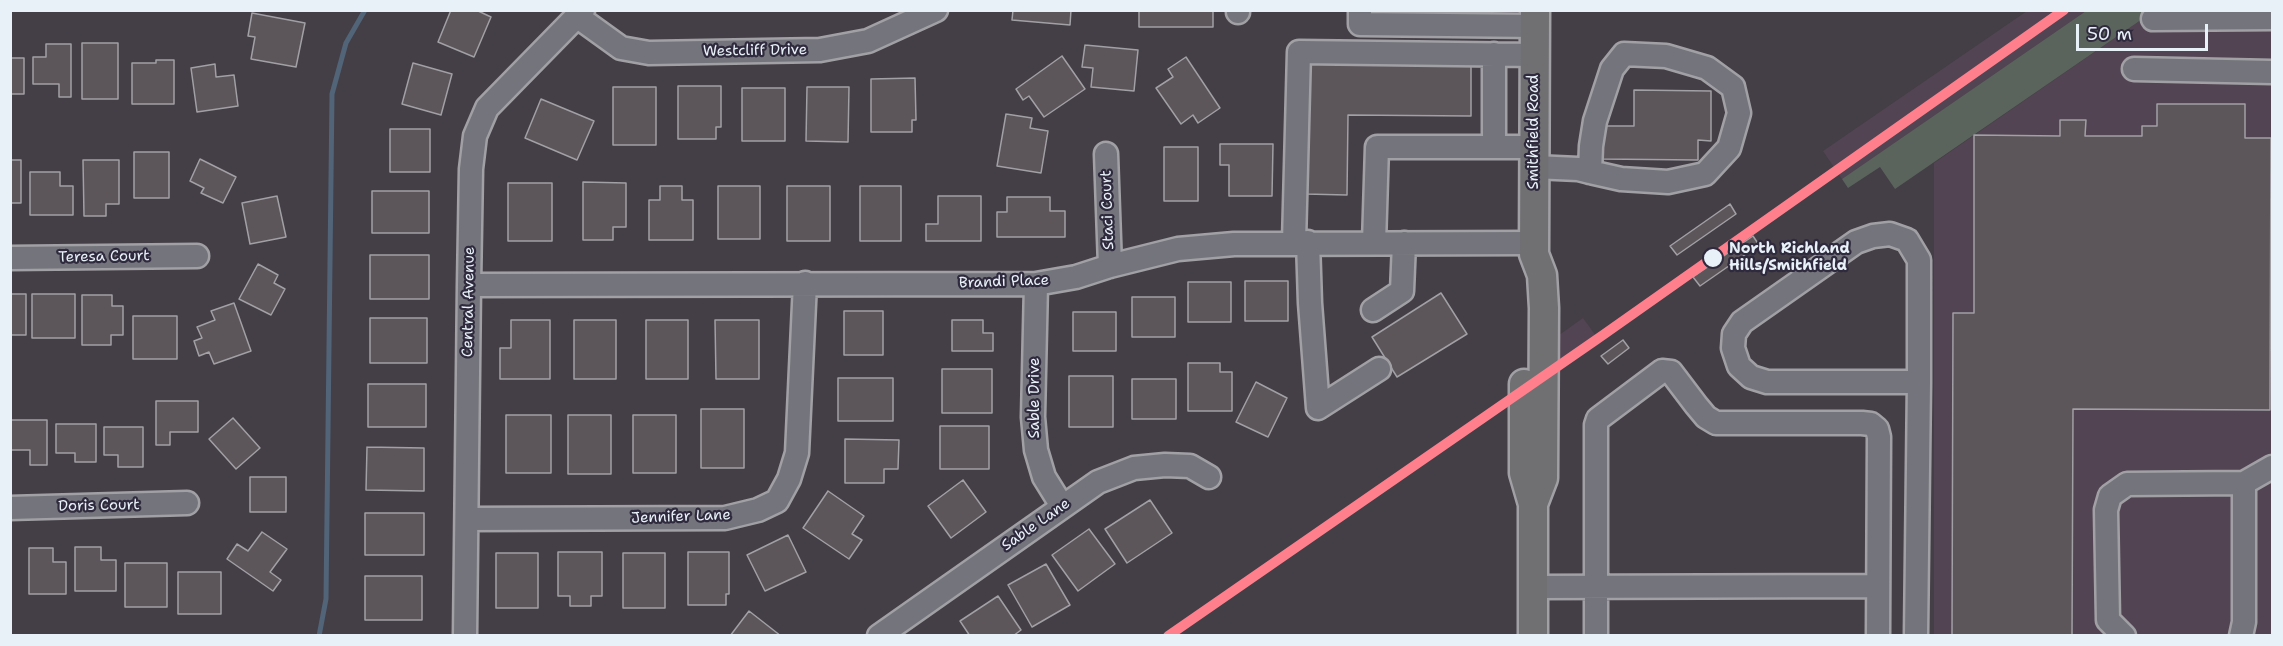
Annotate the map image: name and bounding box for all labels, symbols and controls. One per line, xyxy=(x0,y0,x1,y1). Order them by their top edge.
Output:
scale bar xyxy=(2079,12,2211,50)
text: 50 m xyxy=(2087,22,2132,46)
street label: Westcliff Drive xyxy=(703,41,807,61)
street label: Smithfield Road xyxy=(1525,74,1543,190)
street label: Staci Court xyxy=(1098,170,1118,250)
place label: North Richland Hills/Smithfield xyxy=(1729,240,1850,275)
street label: Teresa Court xyxy=(58,247,150,267)
street label: Central Avenue xyxy=(459,247,479,357)
marker: North Richland Hills/Smithfield xyxy=(1702,247,1724,269)
street label: Brandi Place xyxy=(959,271,1049,293)
street label: Sable Drive xyxy=(1026,357,1044,439)
street label: Sable Lane xyxy=(998,495,1074,555)
street label: Doris Court xyxy=(58,496,140,516)
street label: Jennifer Lane xyxy=(631,506,731,528)

